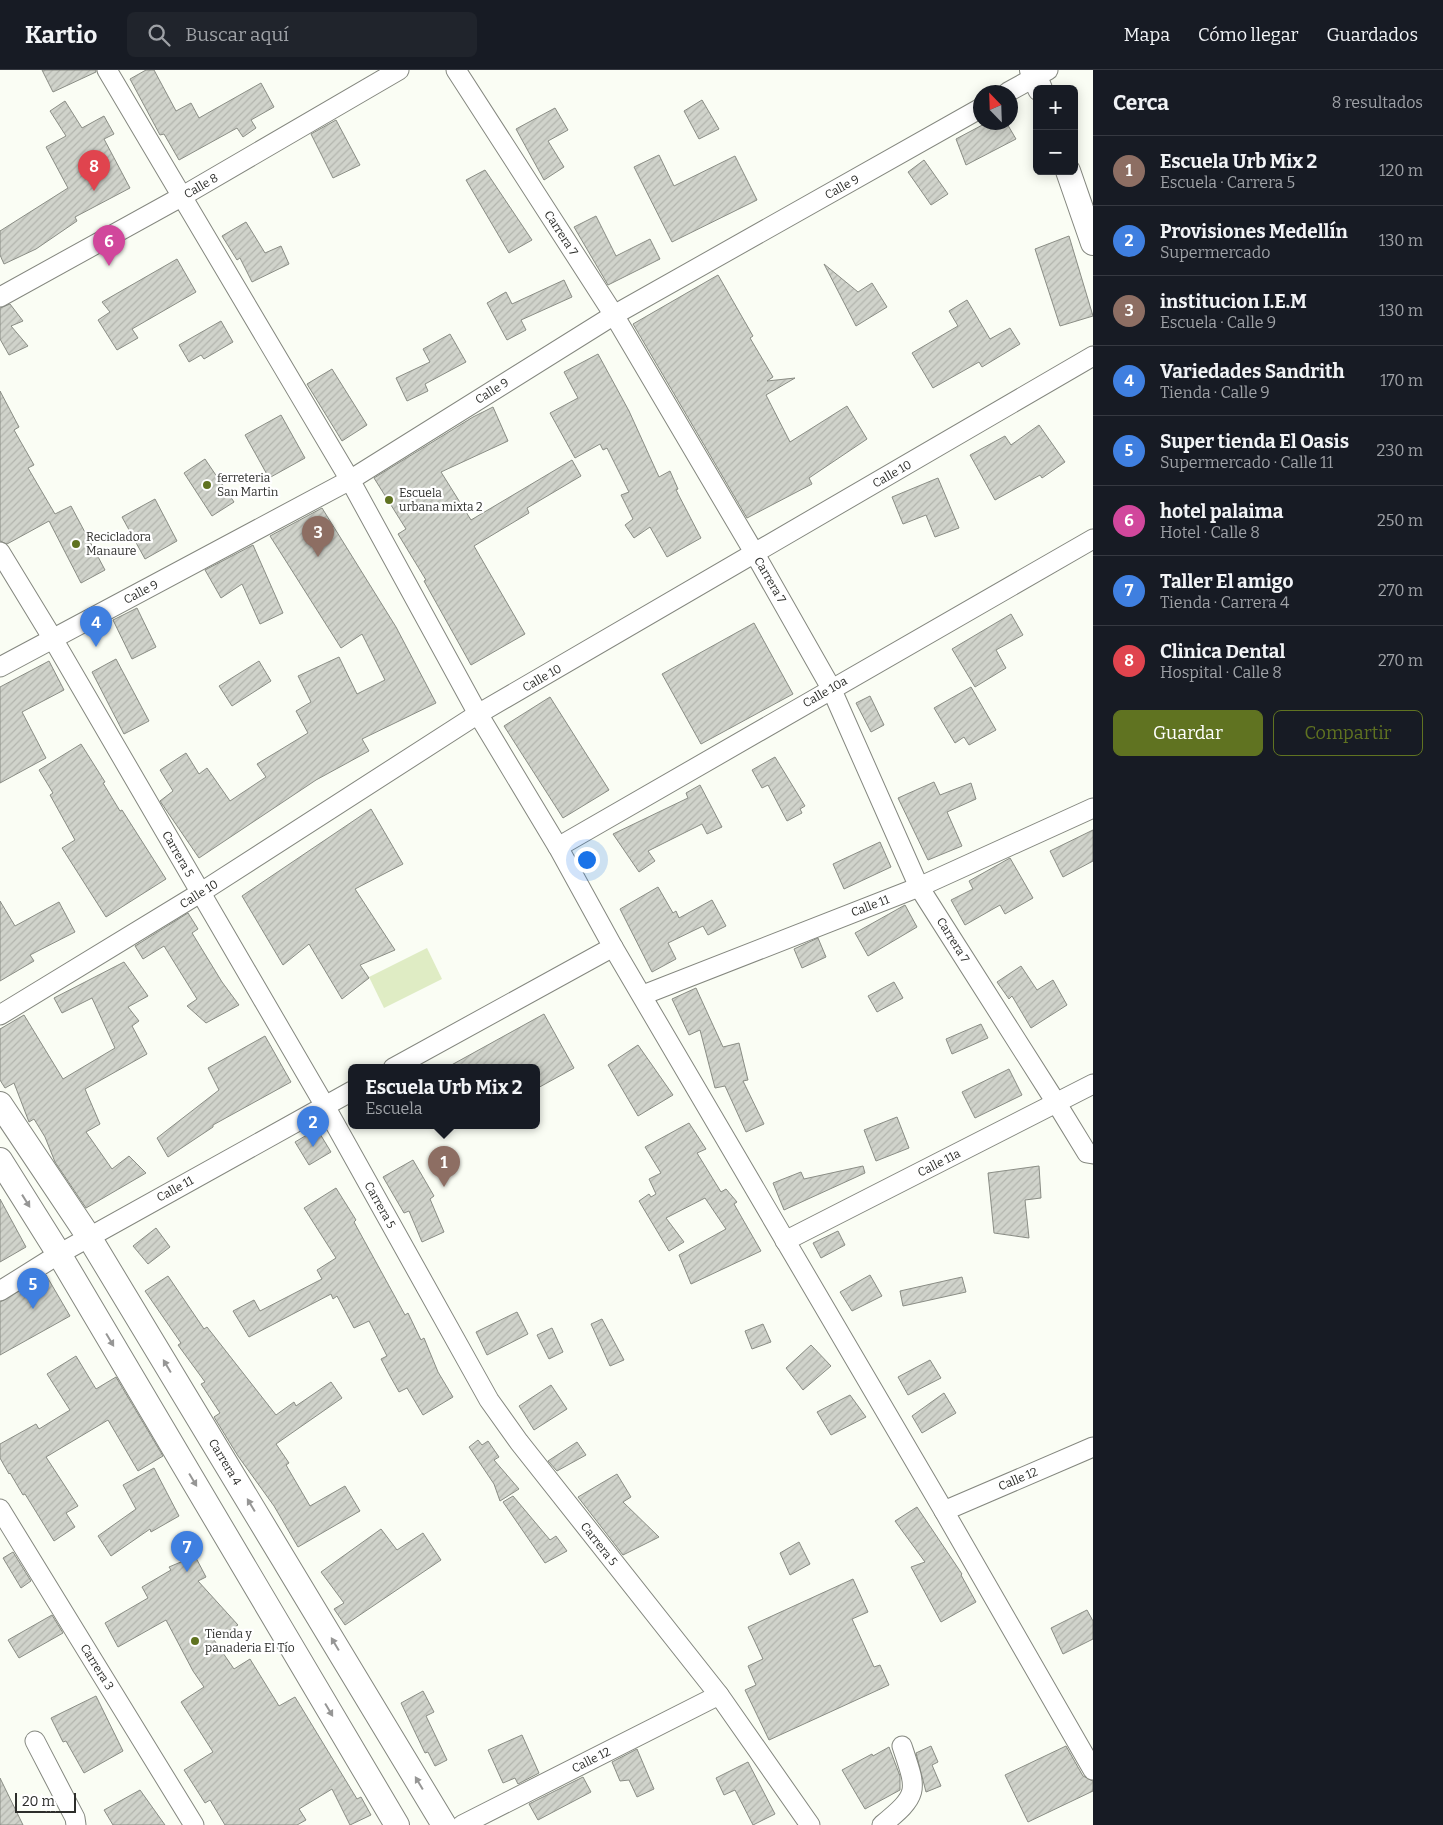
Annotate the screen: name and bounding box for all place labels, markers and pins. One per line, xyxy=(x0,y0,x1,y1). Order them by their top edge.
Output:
pin: 8 xyxy=(78,150,110,191)
pin: 6 xyxy=(93,225,125,266)
place label: ferreteria San Martin xyxy=(217,471,279,499)
marker: ferreteria San Martin xyxy=(201,479,213,491)
place label: Escuela urbana mixta 2 xyxy=(399,486,483,514)
marker: Escuela urbana mixta 2 xyxy=(383,494,395,506)
pin: 3 xyxy=(302,516,334,557)
place label: Recicladora Manaure xyxy=(86,530,152,558)
marker: Recicladora Manaure xyxy=(70,538,82,550)
pin: 4 xyxy=(80,606,112,647)
pin: 2 xyxy=(297,1106,329,1147)
pin: 1 xyxy=(428,1146,460,1187)
pin: 5 xyxy=(17,1268,49,1309)
pin: 7 xyxy=(171,1531,203,1572)
place label: Tienda y panaderia El Tío xyxy=(205,1627,295,1655)
marker: Tienda y panaderia El Tío xyxy=(189,1635,201,1647)

